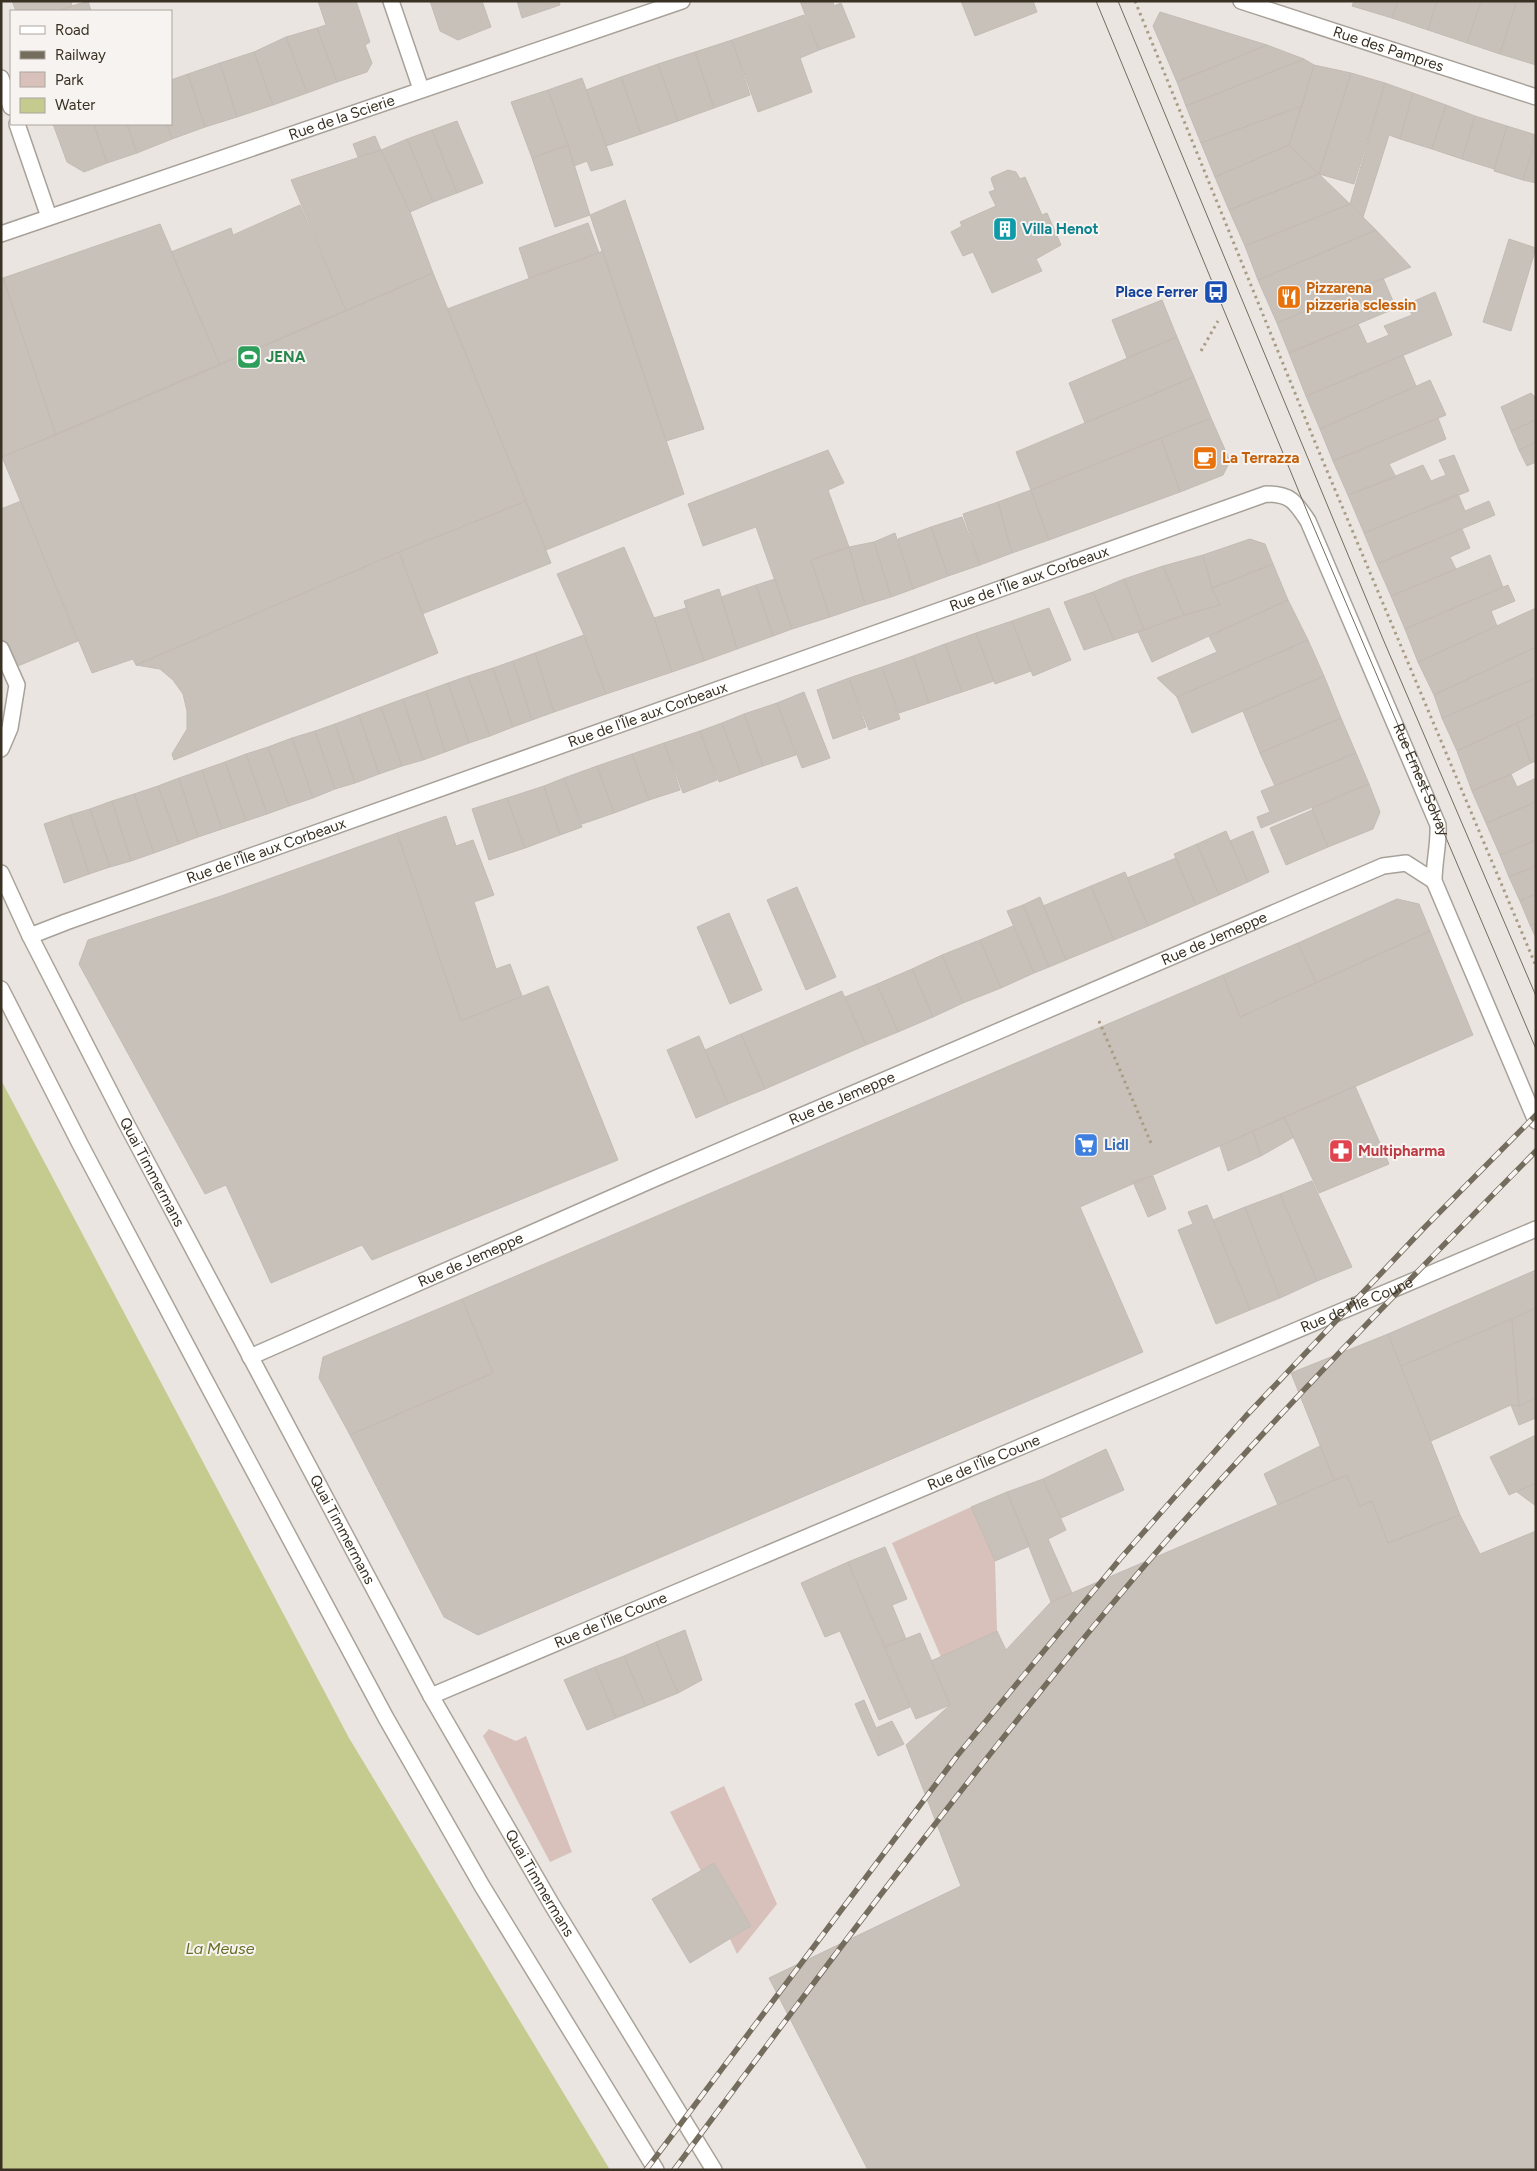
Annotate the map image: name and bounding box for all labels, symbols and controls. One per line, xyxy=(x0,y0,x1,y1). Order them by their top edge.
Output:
legend xyxy=(10,10,172,125)
text: Road xyxy=(55,21,90,39)
street label: Rue des Pampres xyxy=(1331,23,1446,75)
text: Railway xyxy=(55,46,106,64)
text: Park xyxy=(55,71,84,89)
street label: Rue de la Scierie xyxy=(286,91,397,144)
text: Water xyxy=(55,96,95,114)
building icon: Villa Henot xyxy=(992,216,1018,242)
place label: Villa Henot xyxy=(1022,220,1099,238)
bus stop icon: Place Ferrer xyxy=(1203,279,1229,305)
place label: Pizzarena pizzeria sclessin xyxy=(1306,279,1416,314)
place label: Place Ferrer xyxy=(1115,283,1198,301)
restaurant icon: Pizzarena pizzeria sclessin xyxy=(1276,284,1302,310)
sports icon: JENA xyxy=(236,344,262,370)
place label: JENA xyxy=(266,348,306,366)
cafe icon: La Terrazza xyxy=(1192,445,1218,471)
place label: La Terrazza xyxy=(1222,449,1299,467)
street label: Rue de l'Île aux Corbeaux xyxy=(947,542,1111,615)
street label: Rue de l'Île aux Corbeaux xyxy=(565,678,730,751)
street label: Rue Ernest Solvay xyxy=(1389,721,1453,839)
street label: Rue de l'Île aux Corbeaux xyxy=(184,814,348,887)
street label: Rue de Jemeppe xyxy=(1158,908,1270,969)
street label: Rue de Jemeppe xyxy=(786,1068,898,1129)
street label: Quai Timmermans xyxy=(116,1114,188,1230)
supermarket icon: Lidl xyxy=(1073,1132,1099,1158)
place label: Lidl xyxy=(1104,1136,1129,1154)
pharmacy icon: Multipharma xyxy=(1328,1138,1354,1164)
place label: Multipharma xyxy=(1358,1142,1445,1160)
street label: Rue de Jemeppe xyxy=(415,1229,526,1291)
street label: Rue de l'Île Coune xyxy=(1298,1273,1416,1337)
street label: Rue de l'Île Coune xyxy=(925,1431,1043,1494)
street label: Quai Timmermans xyxy=(306,1472,379,1587)
street label: Rue de l'Île Coune xyxy=(552,1588,670,1652)
street label: Quai Timmermans xyxy=(501,1826,578,1940)
water label: La Meuse xyxy=(185,1939,255,1958)

